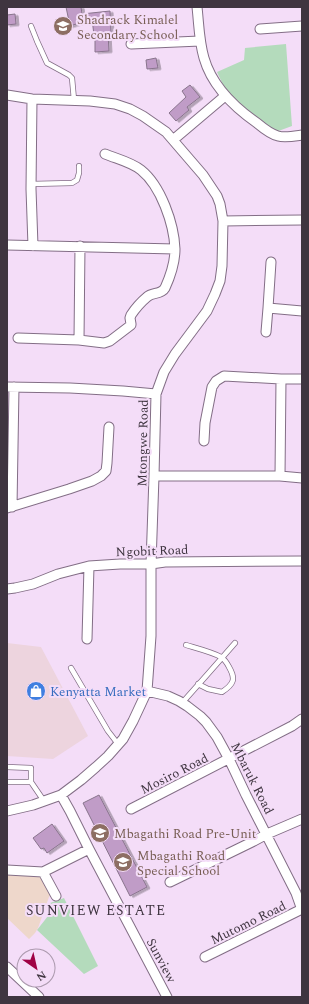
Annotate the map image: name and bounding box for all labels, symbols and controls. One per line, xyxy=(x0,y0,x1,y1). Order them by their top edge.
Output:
place label: Shadrack Kimalel Secondary School xyxy=(77,10,179,45)
school or university icon: Shadrack Kimalel Secondary School xyxy=(52,15,74,37)
street label: Mtongwe Road xyxy=(132,399,154,487)
street label: Ngobit Road xyxy=(115,540,189,562)
shop icon: Kenyatta Market xyxy=(25,680,47,702)
place label: Kenyatta Market xyxy=(50,682,146,702)
street label: Mbaruk Road xyxy=(225,739,279,818)
street label: Mosiro Road xyxy=(137,748,212,800)
school or university icon: Mbagathi Road Pre-Unit xyxy=(89,822,111,844)
place label: Mbagathi Road Pre-Unit xyxy=(114,824,257,844)
place label: Mbagathi Road Special School xyxy=(137,846,225,881)
school or university icon: Mbagathi Road Special School xyxy=(112,851,134,873)
street label: Mutomo Road xyxy=(207,896,290,950)
district label: SUNVIEW ESTATE xyxy=(26,900,166,921)
street label: Sunview xyxy=(141,935,182,987)
north arrow xyxy=(16,948,56,988)
text: N xyxy=(33,966,50,985)

